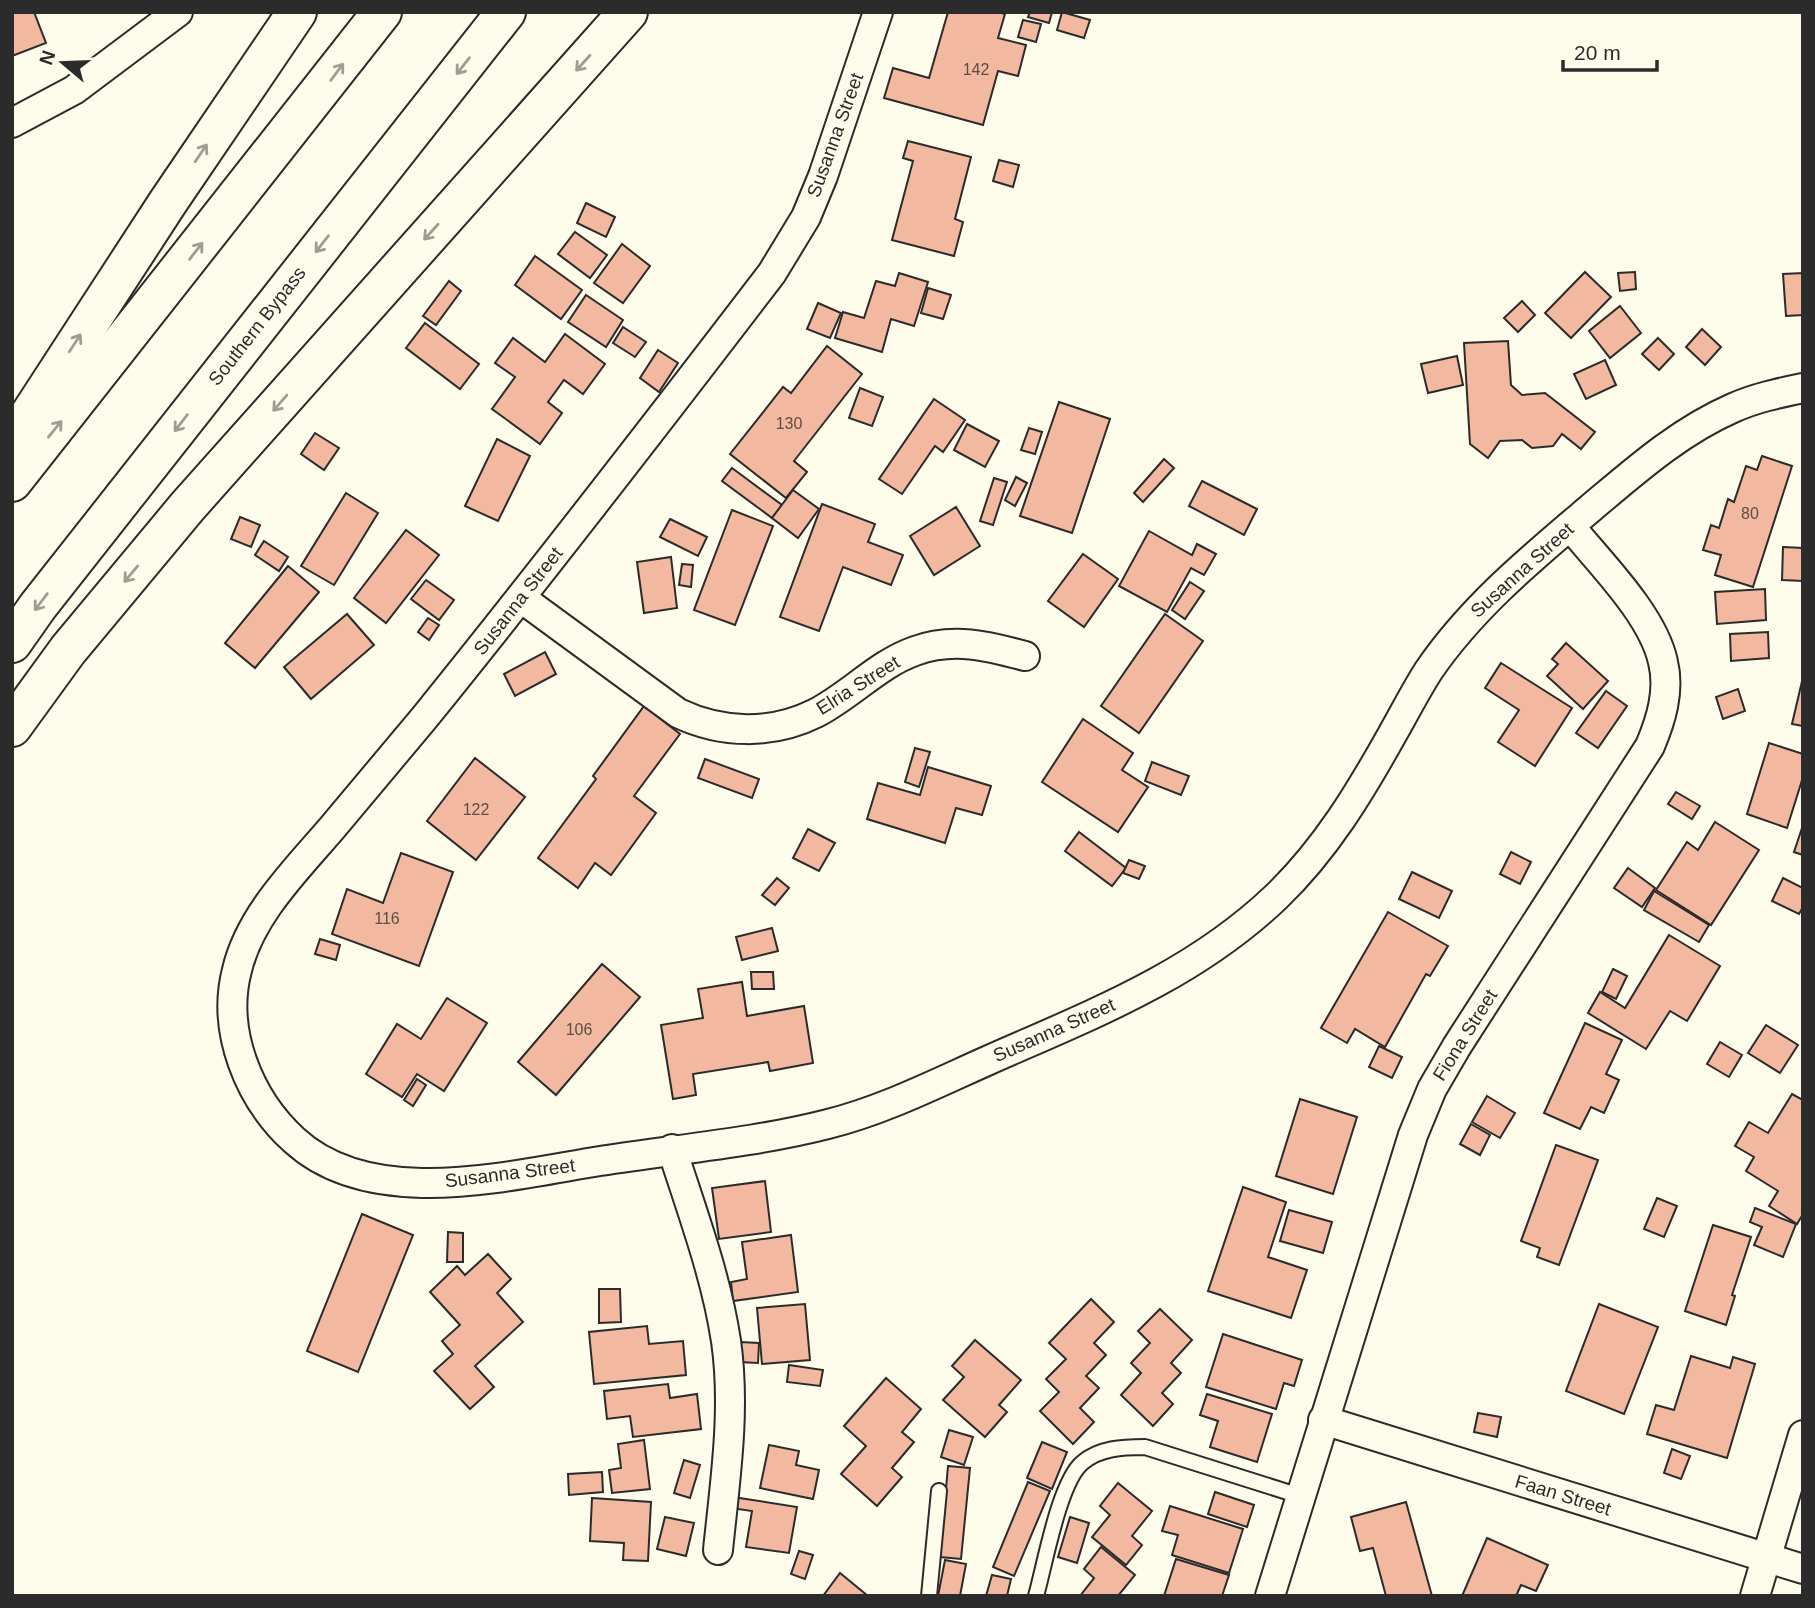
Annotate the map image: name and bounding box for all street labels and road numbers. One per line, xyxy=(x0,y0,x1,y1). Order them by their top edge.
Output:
street label: Susanna Street xyxy=(803,69,868,200)
street label: Southern Bypass xyxy=(204,263,310,389)
street label: Susanna Street xyxy=(1466,518,1578,622)
street label: Susanna Street xyxy=(469,542,567,659)
street label: Elria Street xyxy=(813,651,904,719)
street label: Fiona Street xyxy=(1429,985,1502,1084)
street label: Susanna Street xyxy=(990,993,1119,1066)
street label: Susanna Street xyxy=(444,1155,577,1191)
street label: Faan Street xyxy=(1512,1470,1614,1520)

